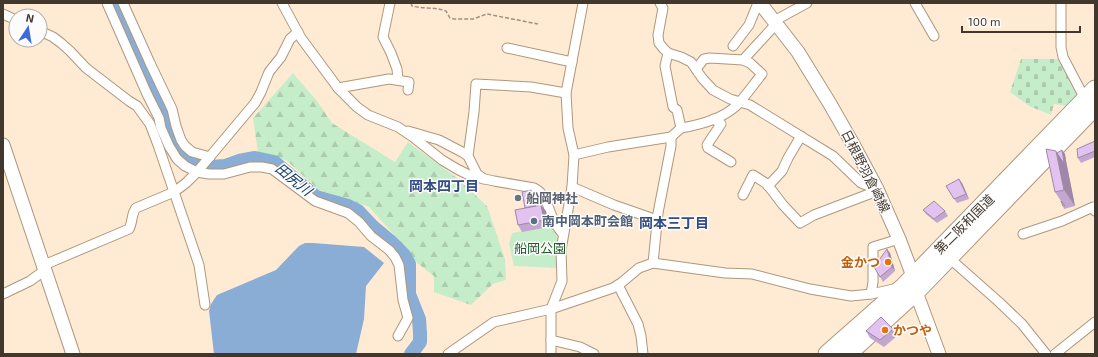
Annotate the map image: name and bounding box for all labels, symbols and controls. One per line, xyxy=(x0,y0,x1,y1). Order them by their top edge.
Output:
north arrow xyxy=(8,8,48,48)
scale bar xyxy=(962,8,1080,34)
text: N xyxy=(25,11,35,25)
text: 100 m xyxy=(968,14,1000,28)
street label: 日根野羽倉崎線 xyxy=(838,127,894,215)
water label: 田尻川 xyxy=(272,159,317,200)
district label: 岡本四丁目 xyxy=(409,177,479,194)
place label: 船岡神社 xyxy=(526,190,578,206)
street label: 第二阪和国道 xyxy=(931,191,997,257)
marker: 船岡神社 xyxy=(513,193,523,203)
place label: 南中岡本町会館 xyxy=(542,213,633,229)
district label: 岡本三丁目 xyxy=(639,214,709,231)
marker: 南中岡本町会館 xyxy=(529,216,539,226)
park label: 船岡公園 xyxy=(514,240,566,256)
place label: 金かつ xyxy=(841,254,880,270)
marker: 金かつ xyxy=(883,257,893,267)
place label: かつや xyxy=(893,322,932,338)
marker: かつや xyxy=(880,325,890,335)

